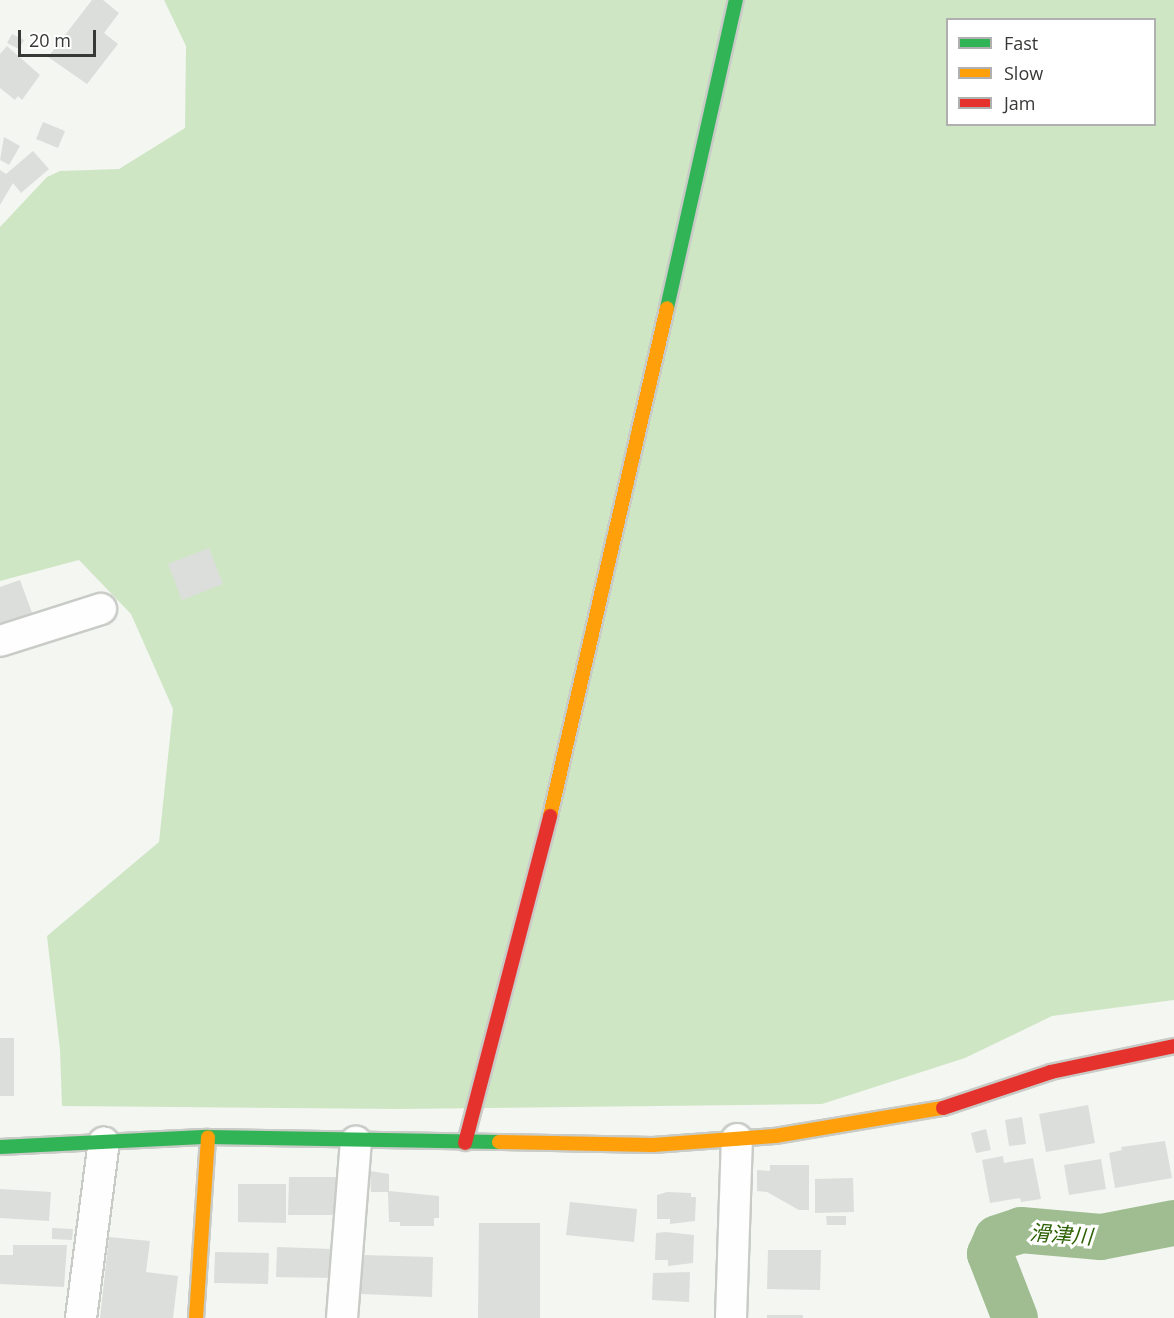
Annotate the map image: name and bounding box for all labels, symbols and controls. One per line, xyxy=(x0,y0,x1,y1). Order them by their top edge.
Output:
scale bar xyxy=(21,18,99,56)
legend xyxy=(946,18,1156,126)
text: 20 m xyxy=(29,28,71,52)
text: Fast xyxy=(1004,31,1038,55)
text: Slow xyxy=(1004,61,1043,85)
text: Jam xyxy=(1004,91,1036,115)
water label: 滑津川 xyxy=(1029,1219,1093,1249)

